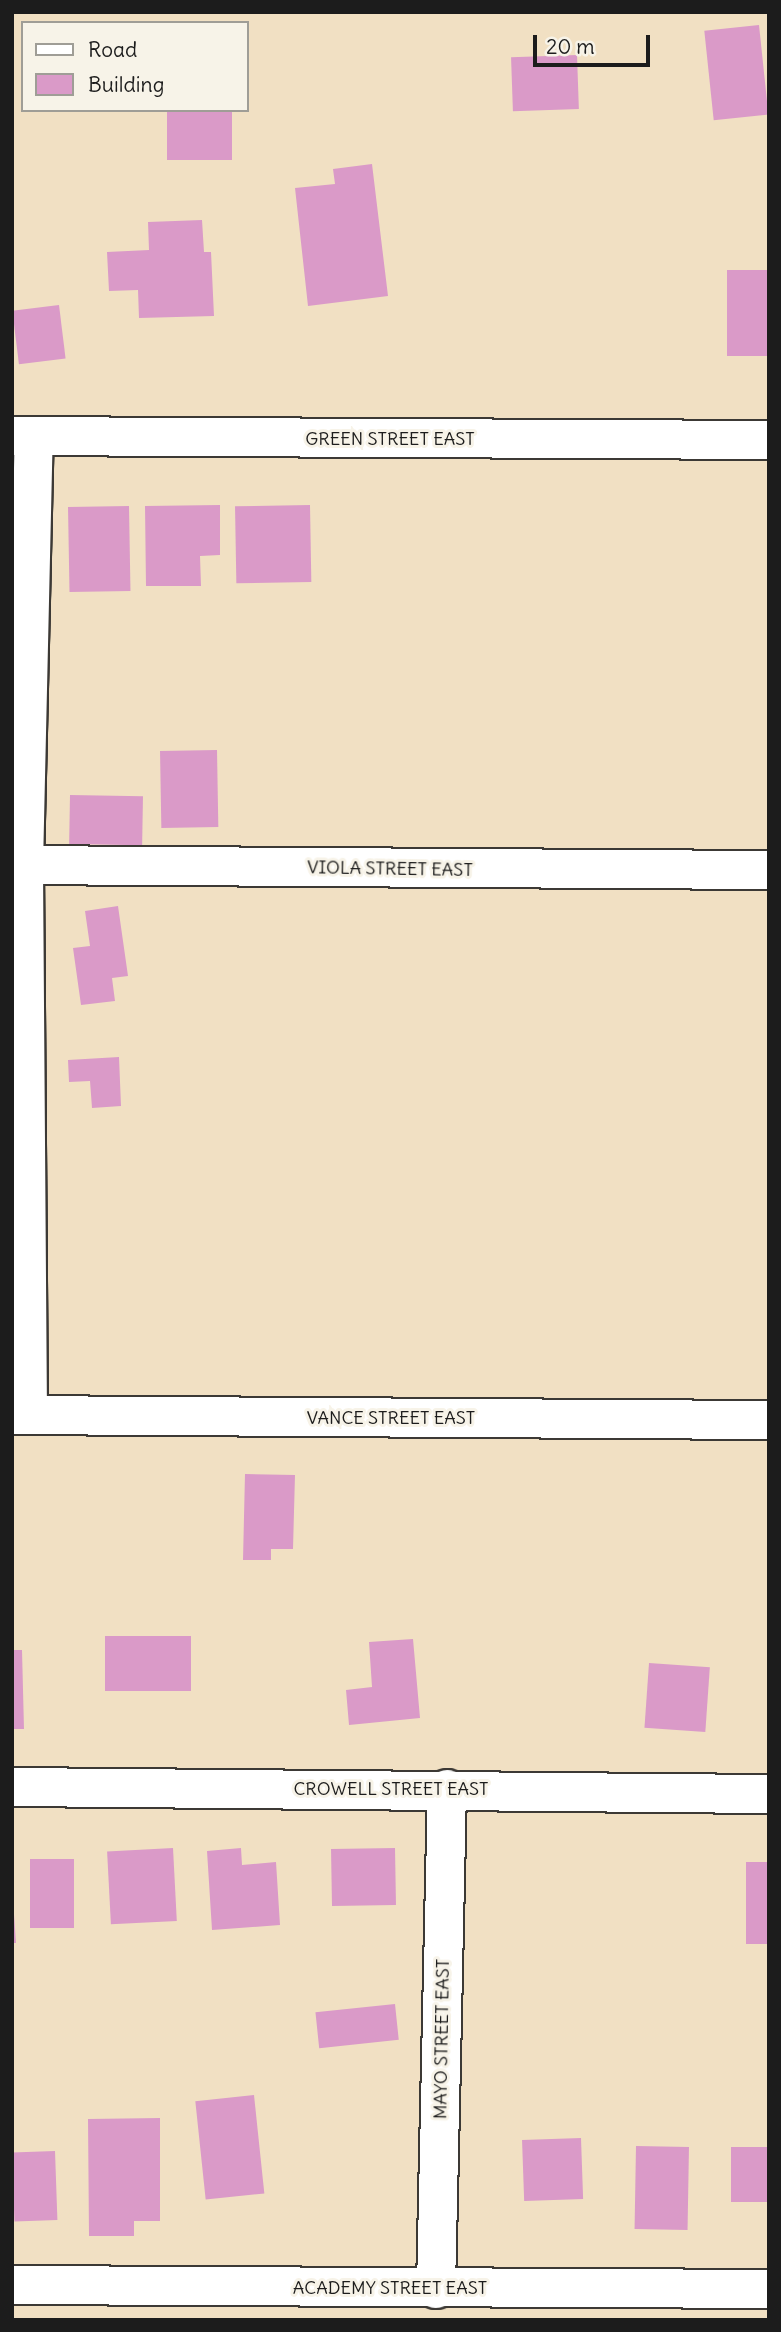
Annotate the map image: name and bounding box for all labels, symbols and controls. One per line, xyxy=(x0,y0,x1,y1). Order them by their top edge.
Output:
legend xyxy=(21,21,248,112)
scale bar xyxy=(536,21,653,65)
text: 20 m xyxy=(546,33,595,60)
text: Road xyxy=(88,36,137,63)
text: Building xyxy=(88,71,164,98)
street label: GREEN STREET EAST xyxy=(305,428,475,450)
street label: VIOLA STREET EAST xyxy=(307,857,473,881)
street label: VANCE STREET EAST xyxy=(307,1407,475,1429)
street label: CROWELL STREET EAST xyxy=(293,1778,489,1800)
street label: MAYO STREET EAST xyxy=(430,1959,454,2119)
street label: ACADEMY STREET EAST xyxy=(293,2277,487,2299)

